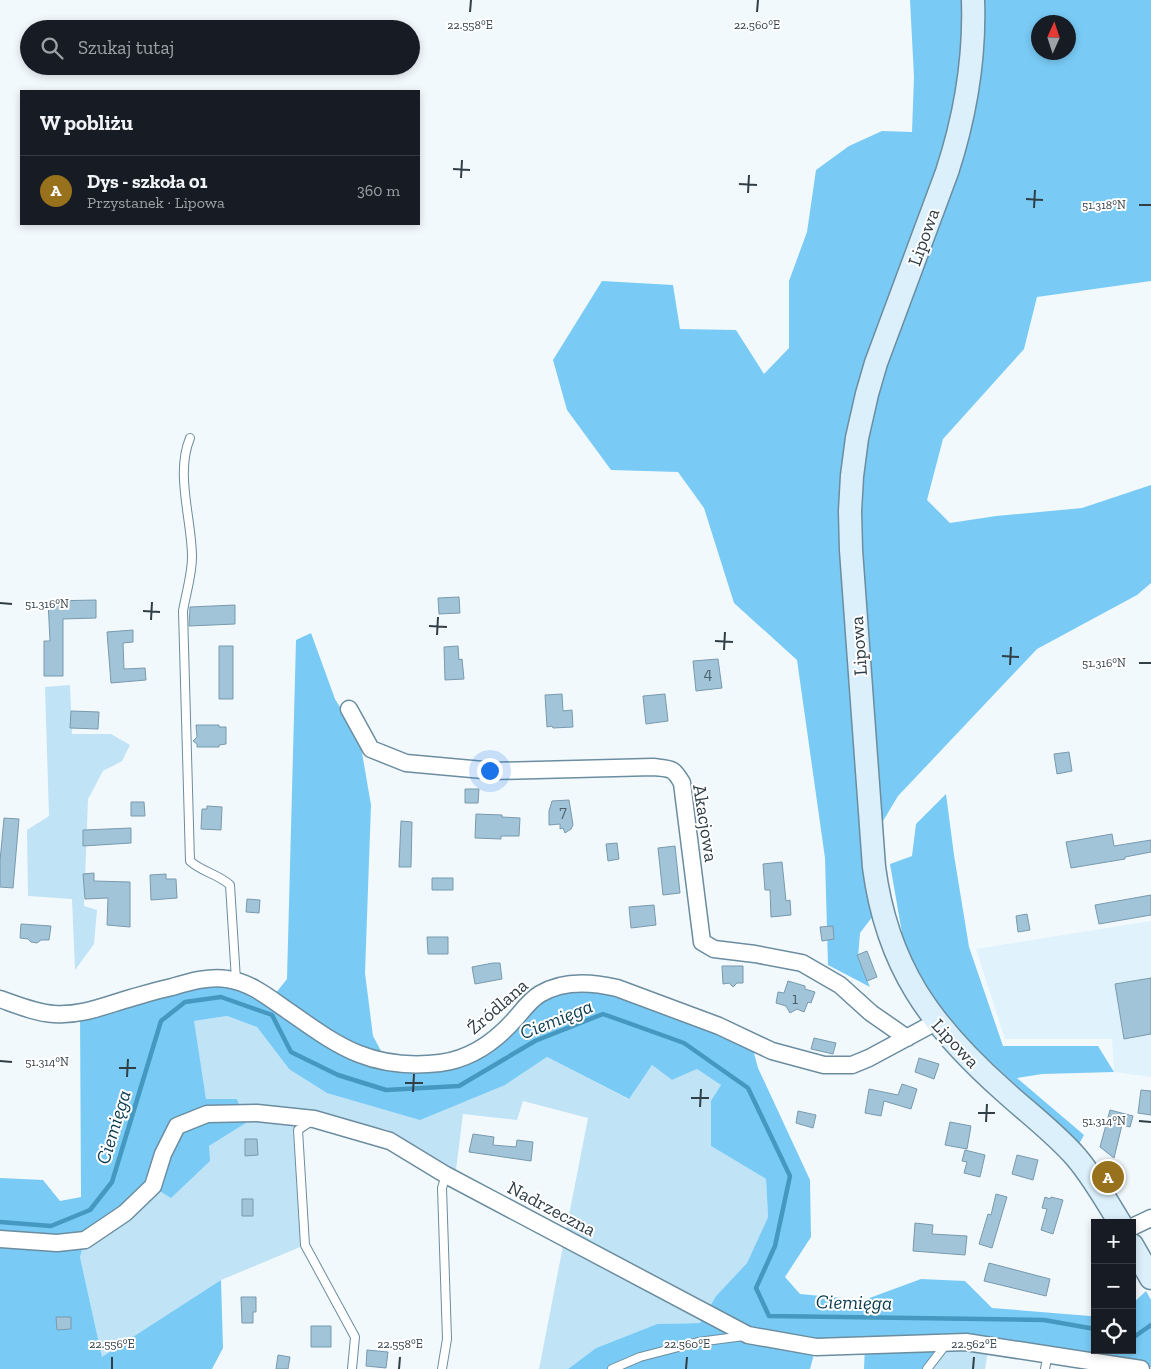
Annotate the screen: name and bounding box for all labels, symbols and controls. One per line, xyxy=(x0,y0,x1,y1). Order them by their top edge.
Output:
north arrow xyxy=(1031,15,1076,60)
text: 22.558°E xyxy=(447,18,493,32)
text: 22.560°E xyxy=(734,18,780,32)
search box xyxy=(20,20,420,75)
icon: search xyxy=(38,34,66,62)
text: Szukaj tutaj xyxy=(78,36,174,59)
text: W pobliżu xyxy=(40,110,133,135)
text: Dys - szkoła 01 xyxy=(87,170,207,193)
text: A xyxy=(51,181,62,200)
text: 360 m xyxy=(357,181,400,200)
text: Przystanek · Lipowa xyxy=(87,193,225,212)
text: 51.318°N xyxy=(1082,198,1126,212)
street label: Lipowa xyxy=(903,205,944,269)
text: 51.316°N xyxy=(25,597,69,611)
street label: Lipowa xyxy=(845,616,872,676)
text: 51.316°N xyxy=(1082,656,1126,670)
house number: 4 xyxy=(704,664,713,683)
your location xyxy=(477,758,503,784)
street label: Akacjowa xyxy=(688,783,723,864)
house number: 7 xyxy=(559,802,567,821)
street label: Źródlana xyxy=(462,974,533,1039)
house number: 1 xyxy=(792,989,798,1008)
water label: Ciemięga xyxy=(516,994,596,1044)
street label: Lipowa xyxy=(927,1014,984,1073)
text: 51.314°N xyxy=(25,1055,69,1069)
water label: Ciemięga xyxy=(90,1087,136,1167)
text: 51.314°N xyxy=(1082,1114,1126,1128)
pin: A xyxy=(1092,1158,1124,1196)
street label: Nadrzeczna xyxy=(504,1176,600,1241)
map controls xyxy=(1091,1219,1136,1354)
button: + xyxy=(1091,1219,1136,1264)
button: − xyxy=(1091,1264,1136,1309)
water label: Ciemięga xyxy=(816,1289,892,1315)
button: locate xyxy=(1091,1309,1136,1354)
text: 22.556°E xyxy=(89,1337,135,1351)
text: 22.558°E xyxy=(377,1337,423,1351)
text: 22.560°E xyxy=(664,1337,710,1351)
text: 22.562°E xyxy=(951,1337,997,1351)

